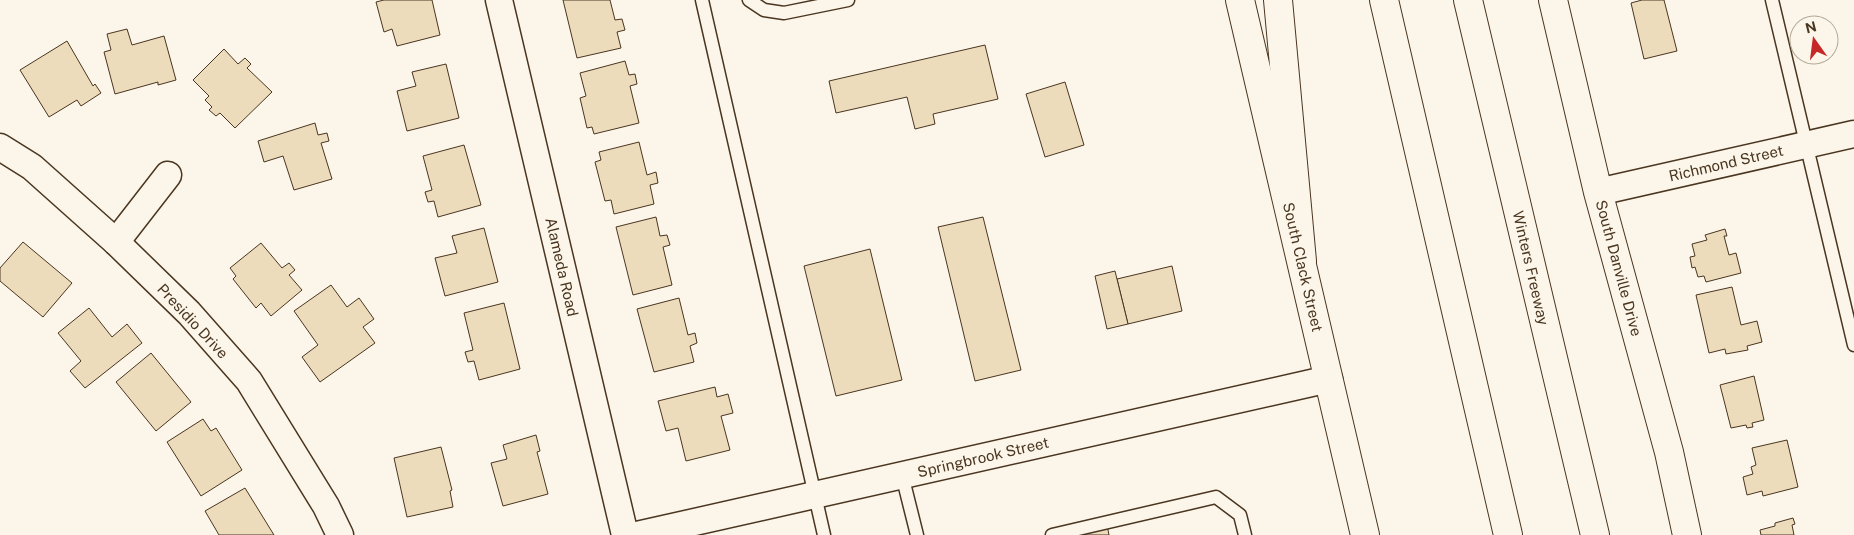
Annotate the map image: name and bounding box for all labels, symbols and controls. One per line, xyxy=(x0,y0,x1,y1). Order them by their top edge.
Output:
north arrow xyxy=(1789,15,1839,65)
text: N xyxy=(1804,18,1818,36)
street label: Richmond Street xyxy=(1667,142,1785,184)
street label: South Danville Drive xyxy=(1593,198,1645,338)
street label: South Clack Street xyxy=(1280,201,1326,334)
street label: Winters Freeway xyxy=(1510,209,1552,327)
street label: Alameda Road xyxy=(542,216,582,318)
street label: Presidio Drive xyxy=(154,280,232,362)
street label: Springbrook Street xyxy=(916,434,1050,480)

